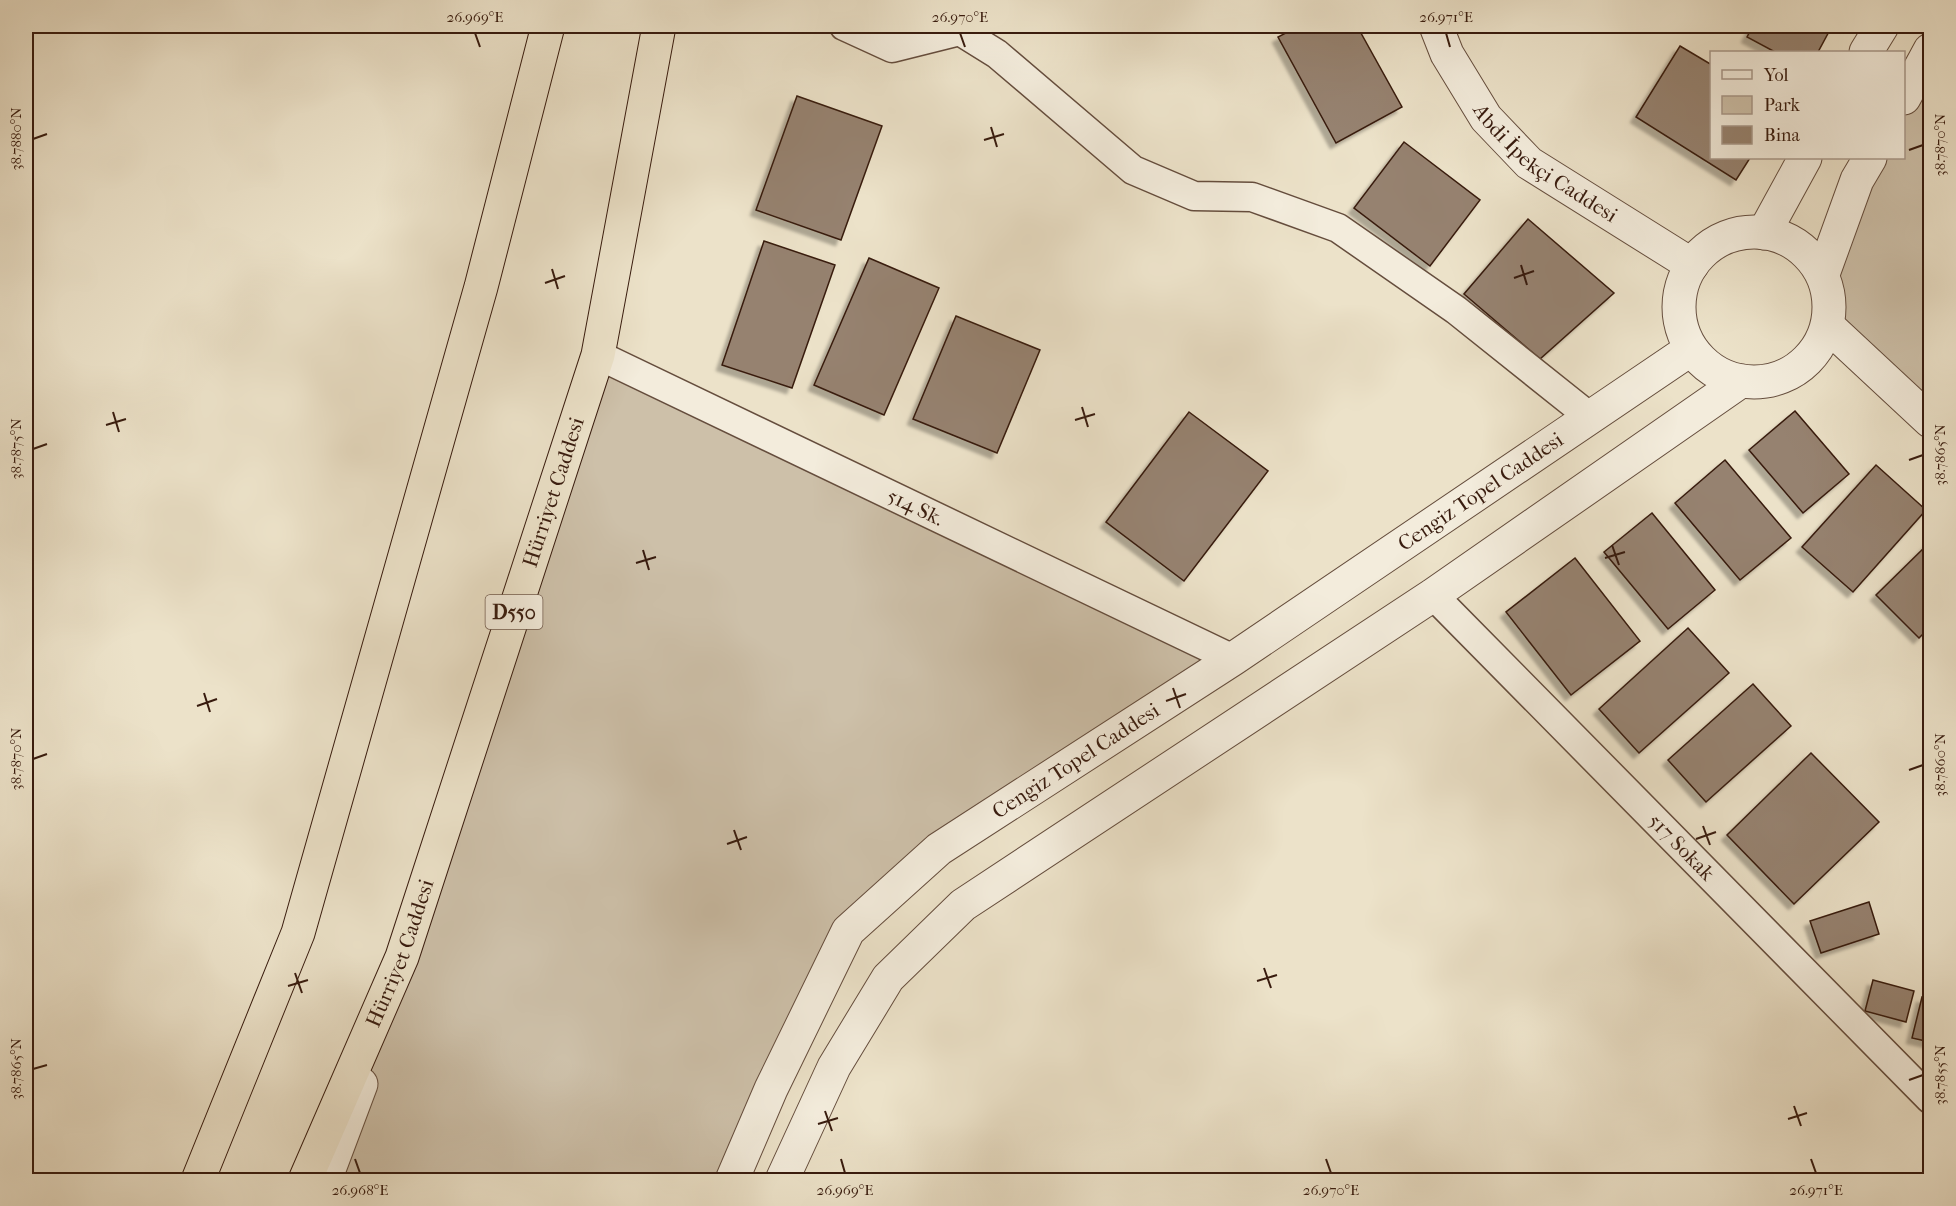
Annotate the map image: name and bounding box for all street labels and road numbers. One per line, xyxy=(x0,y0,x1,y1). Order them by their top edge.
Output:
street label: Abdi İpekçi Caddesi xyxy=(1468,99,1622,227)
street label: Hürriyet Caddesi xyxy=(518,414,589,570)
street label: Cengiz Topel Caddesi xyxy=(1393,427,1567,556)
street label: 514 Sk. xyxy=(883,483,948,531)
road number: D550 xyxy=(486,595,542,629)
street label: Cengiz Topel Caddesi xyxy=(988,698,1164,823)
street label: 517 Sokak xyxy=(1644,809,1720,885)
street label: Hürriyet Caddesi xyxy=(361,876,438,1031)

